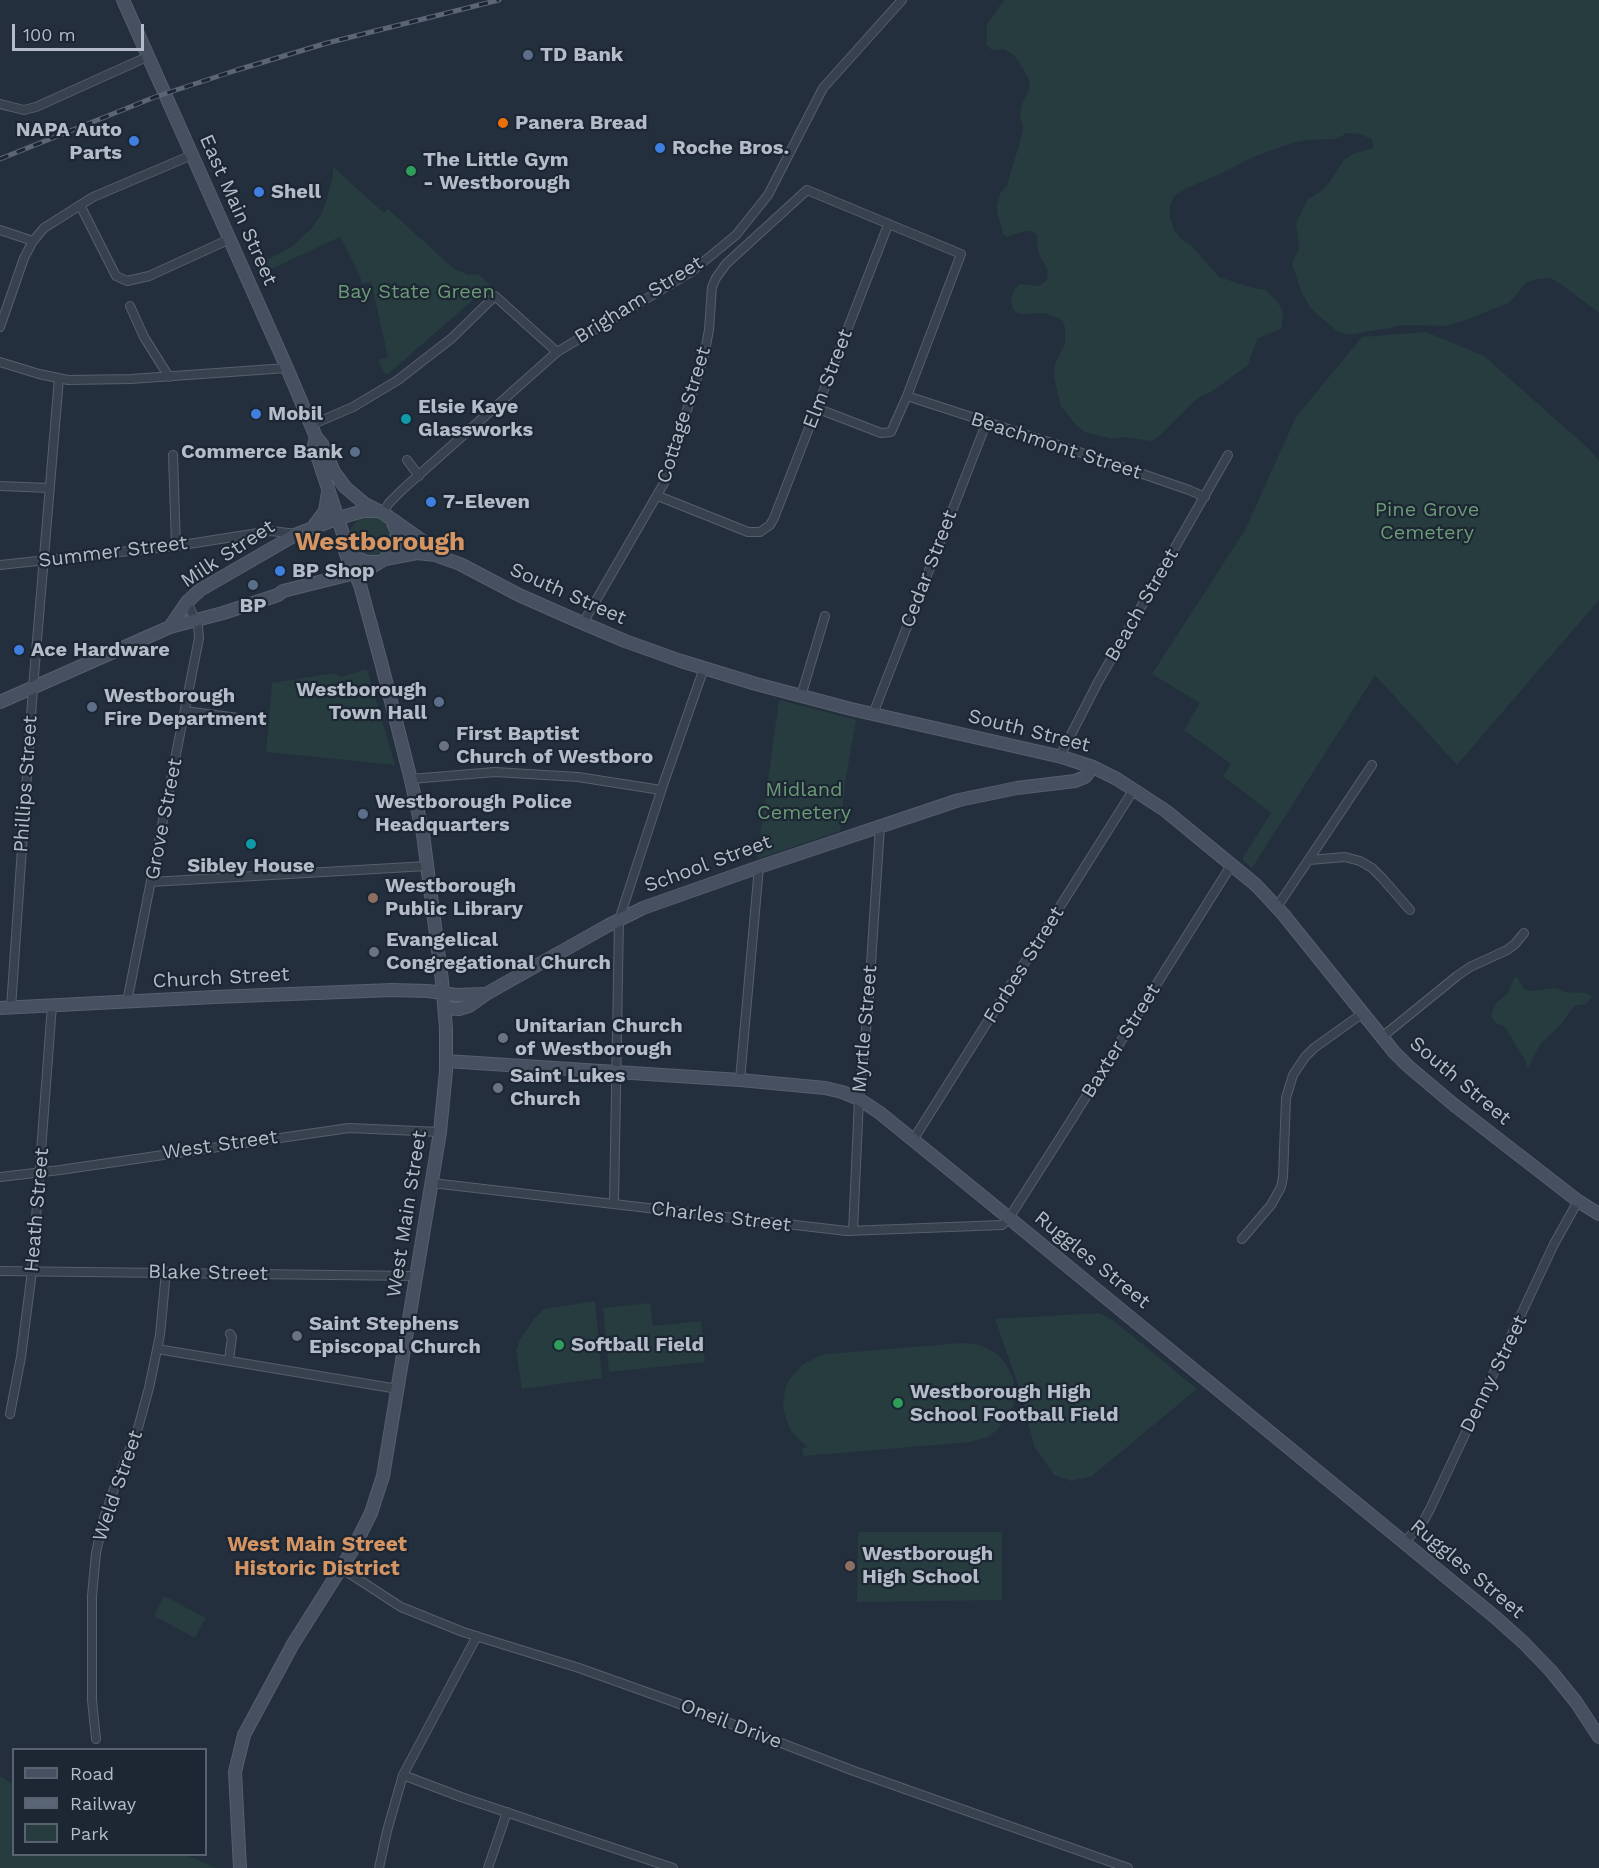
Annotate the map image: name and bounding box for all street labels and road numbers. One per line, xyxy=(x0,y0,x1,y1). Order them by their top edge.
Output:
street label: East Main Street xyxy=(194,131,282,289)
street label: Brigham Street xyxy=(570,251,708,349)
street label: Elm Street xyxy=(798,326,858,432)
street label: Cottage Street xyxy=(652,344,716,486)
street label: Beachmont Street xyxy=(968,407,1144,485)
street label: Cedar Street xyxy=(896,507,962,631)
street label: Milk Street xyxy=(177,515,279,593)
street label: Summer Street xyxy=(37,531,189,573)
street label: Beach Street xyxy=(1100,544,1184,666)
street label: South Street xyxy=(506,558,630,630)
street label: South Street xyxy=(965,704,1093,758)
street label: Phillips Street xyxy=(9,715,43,853)
street label: Grove Street xyxy=(140,756,188,882)
street label: School Street xyxy=(641,830,775,898)
street label: Forbes Street xyxy=(979,902,1069,1028)
street label: Church Street xyxy=(152,962,290,994)
street label: Myrtle Street xyxy=(847,964,883,1094)
street label: Baxter Street xyxy=(1076,979,1166,1103)
street label: South Street xyxy=(1404,1032,1516,1130)
street label: West Street xyxy=(161,1125,279,1165)
street label: West Main Street xyxy=(382,1129,432,1299)
street label: Heath Street xyxy=(20,1147,54,1273)
street label: Charles Street xyxy=(650,1197,792,1237)
street label: Ruggles Street xyxy=(1029,1206,1155,1314)
street label: Blake Street xyxy=(148,1260,268,1286)
street label: Denny Street xyxy=(1455,1311,1533,1437)
street label: Weld Street xyxy=(88,1427,148,1545)
street label: Ruggles Street xyxy=(1405,1514,1529,1624)
street label: Oneil Drive xyxy=(677,1694,785,1754)

